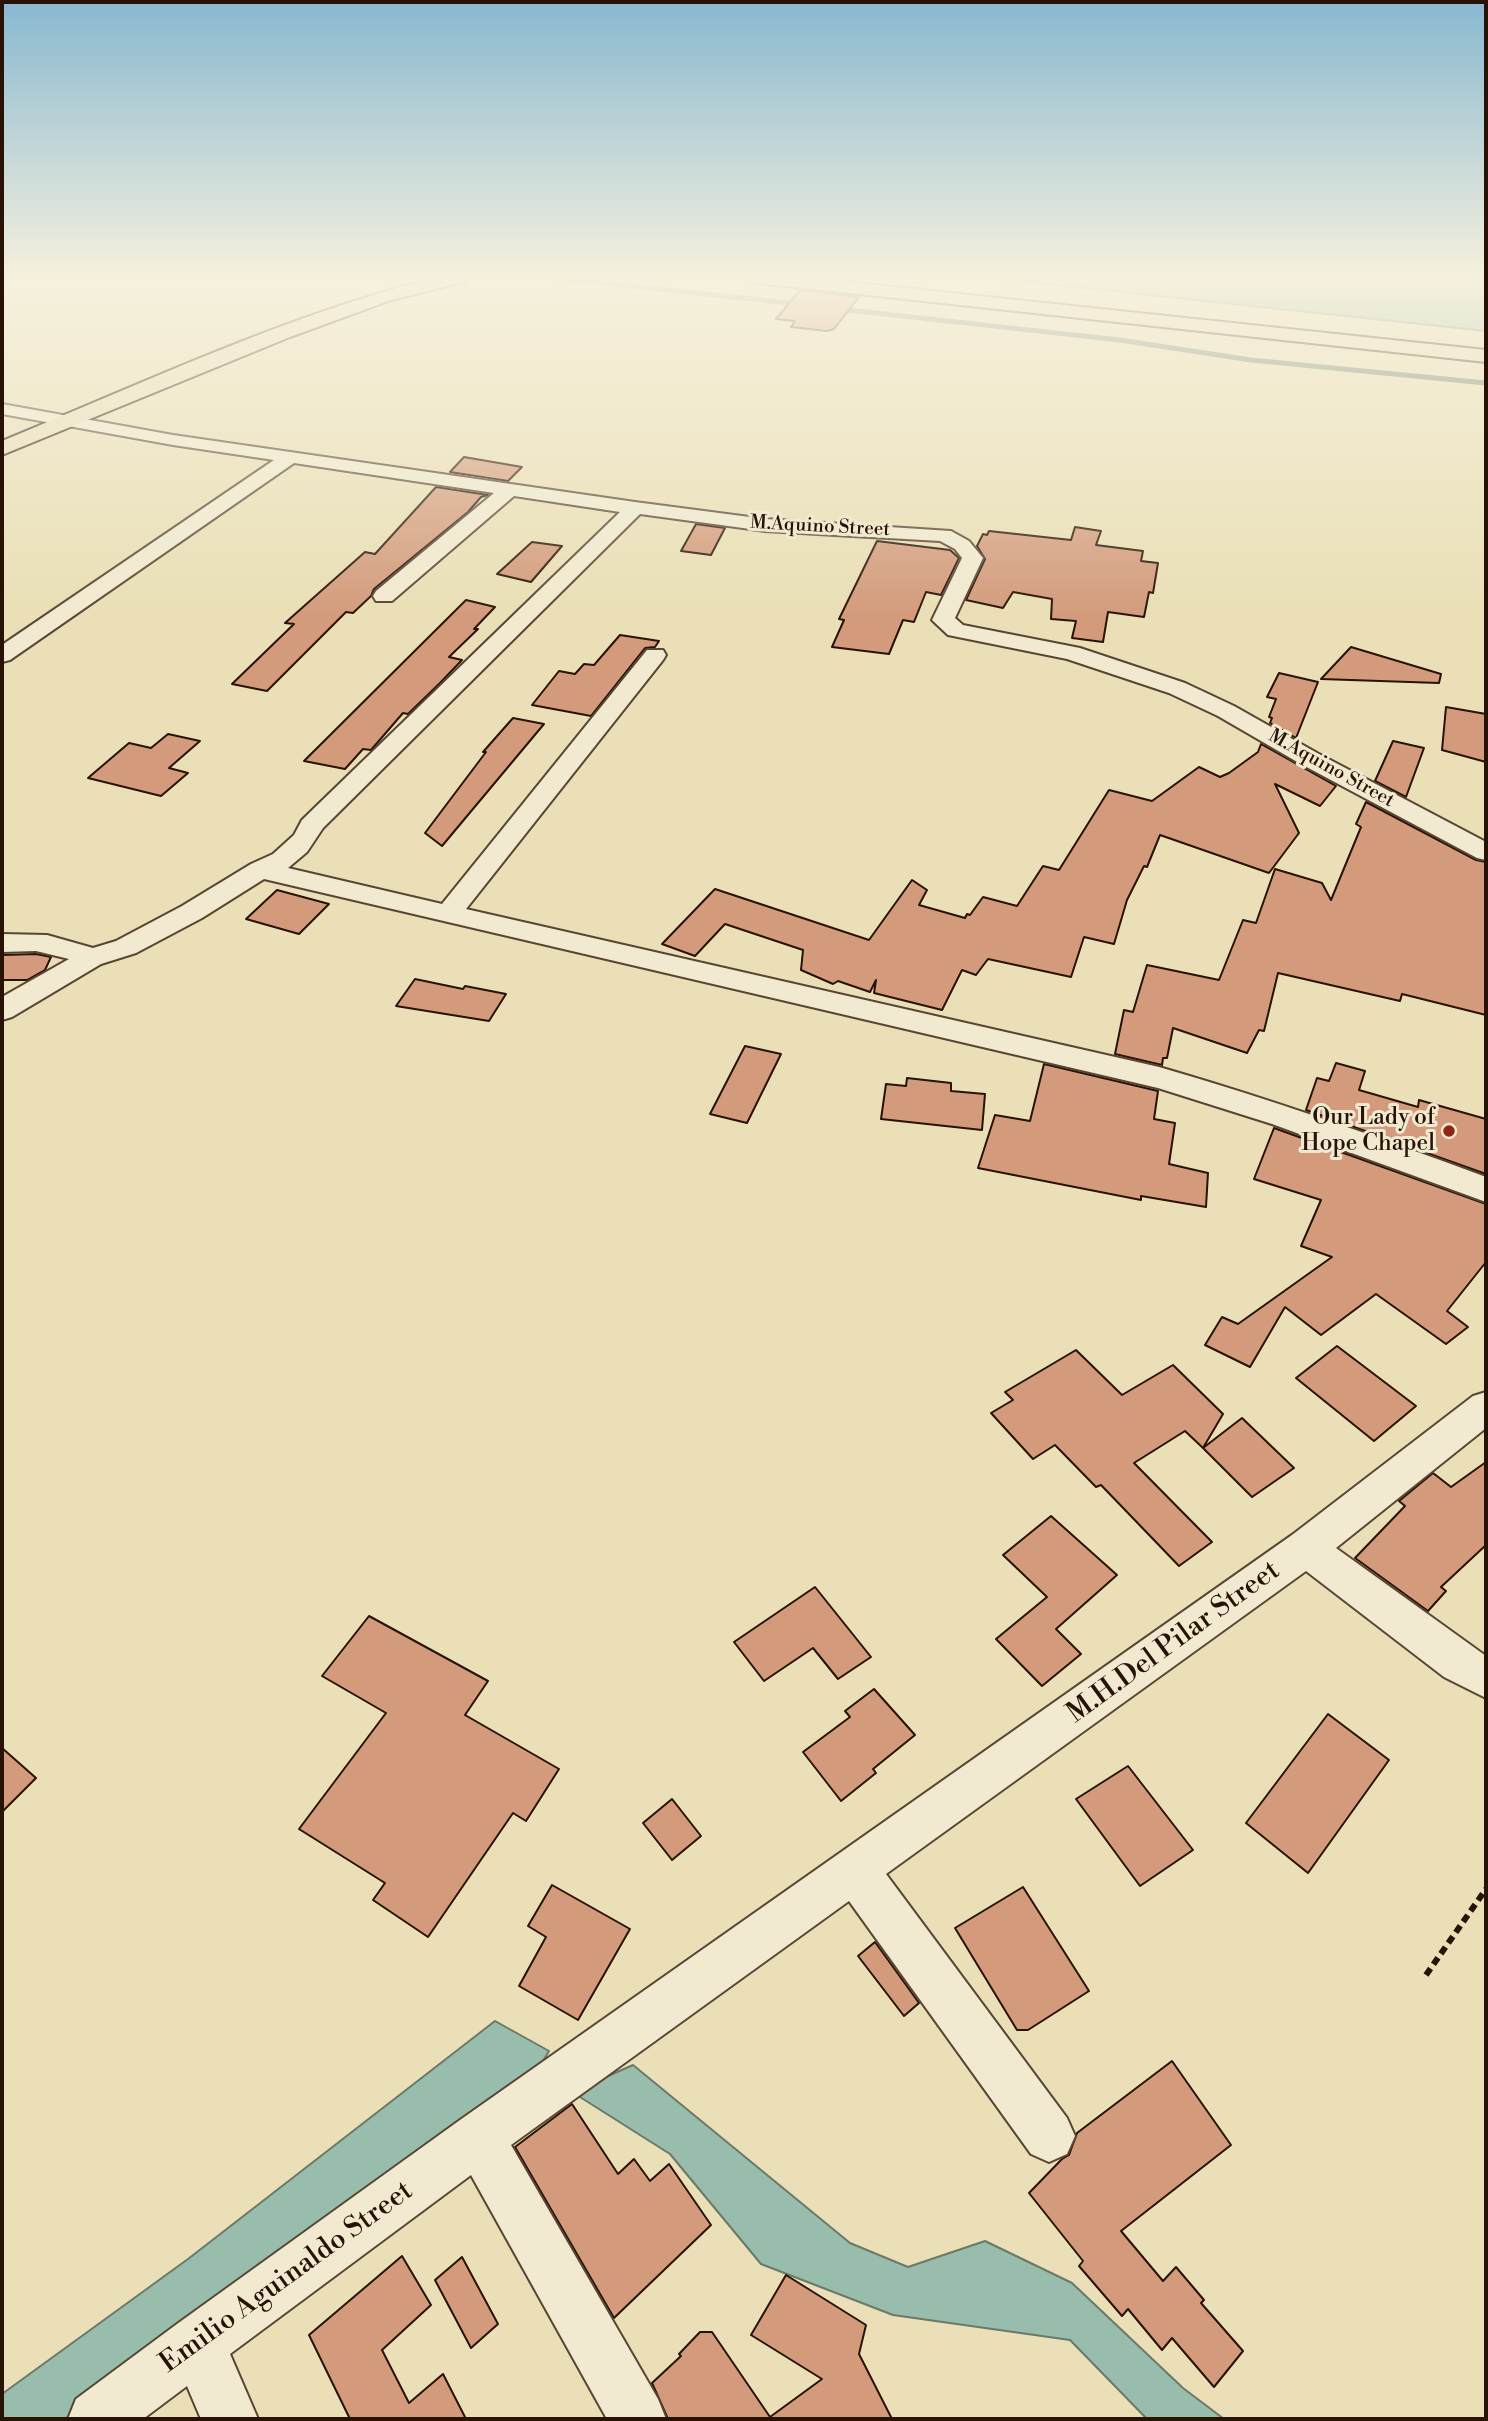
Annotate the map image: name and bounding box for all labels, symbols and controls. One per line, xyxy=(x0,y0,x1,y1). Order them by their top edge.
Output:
street label: M.Aquino Street xyxy=(749,512,891,542)
street label: M.Aquino Street xyxy=(1264,725,1398,813)
place label: Our Lady of Hope Chapel xyxy=(1301,1104,1435,1158)
marker: Our Lady of Hope Chapel xyxy=(1441,1123,1457,1139)
street label: M.H.Del Pilar Street xyxy=(1061,1555,1287,1731)
street label: Emilio Aguinaldo Street xyxy=(154,2175,420,2381)

